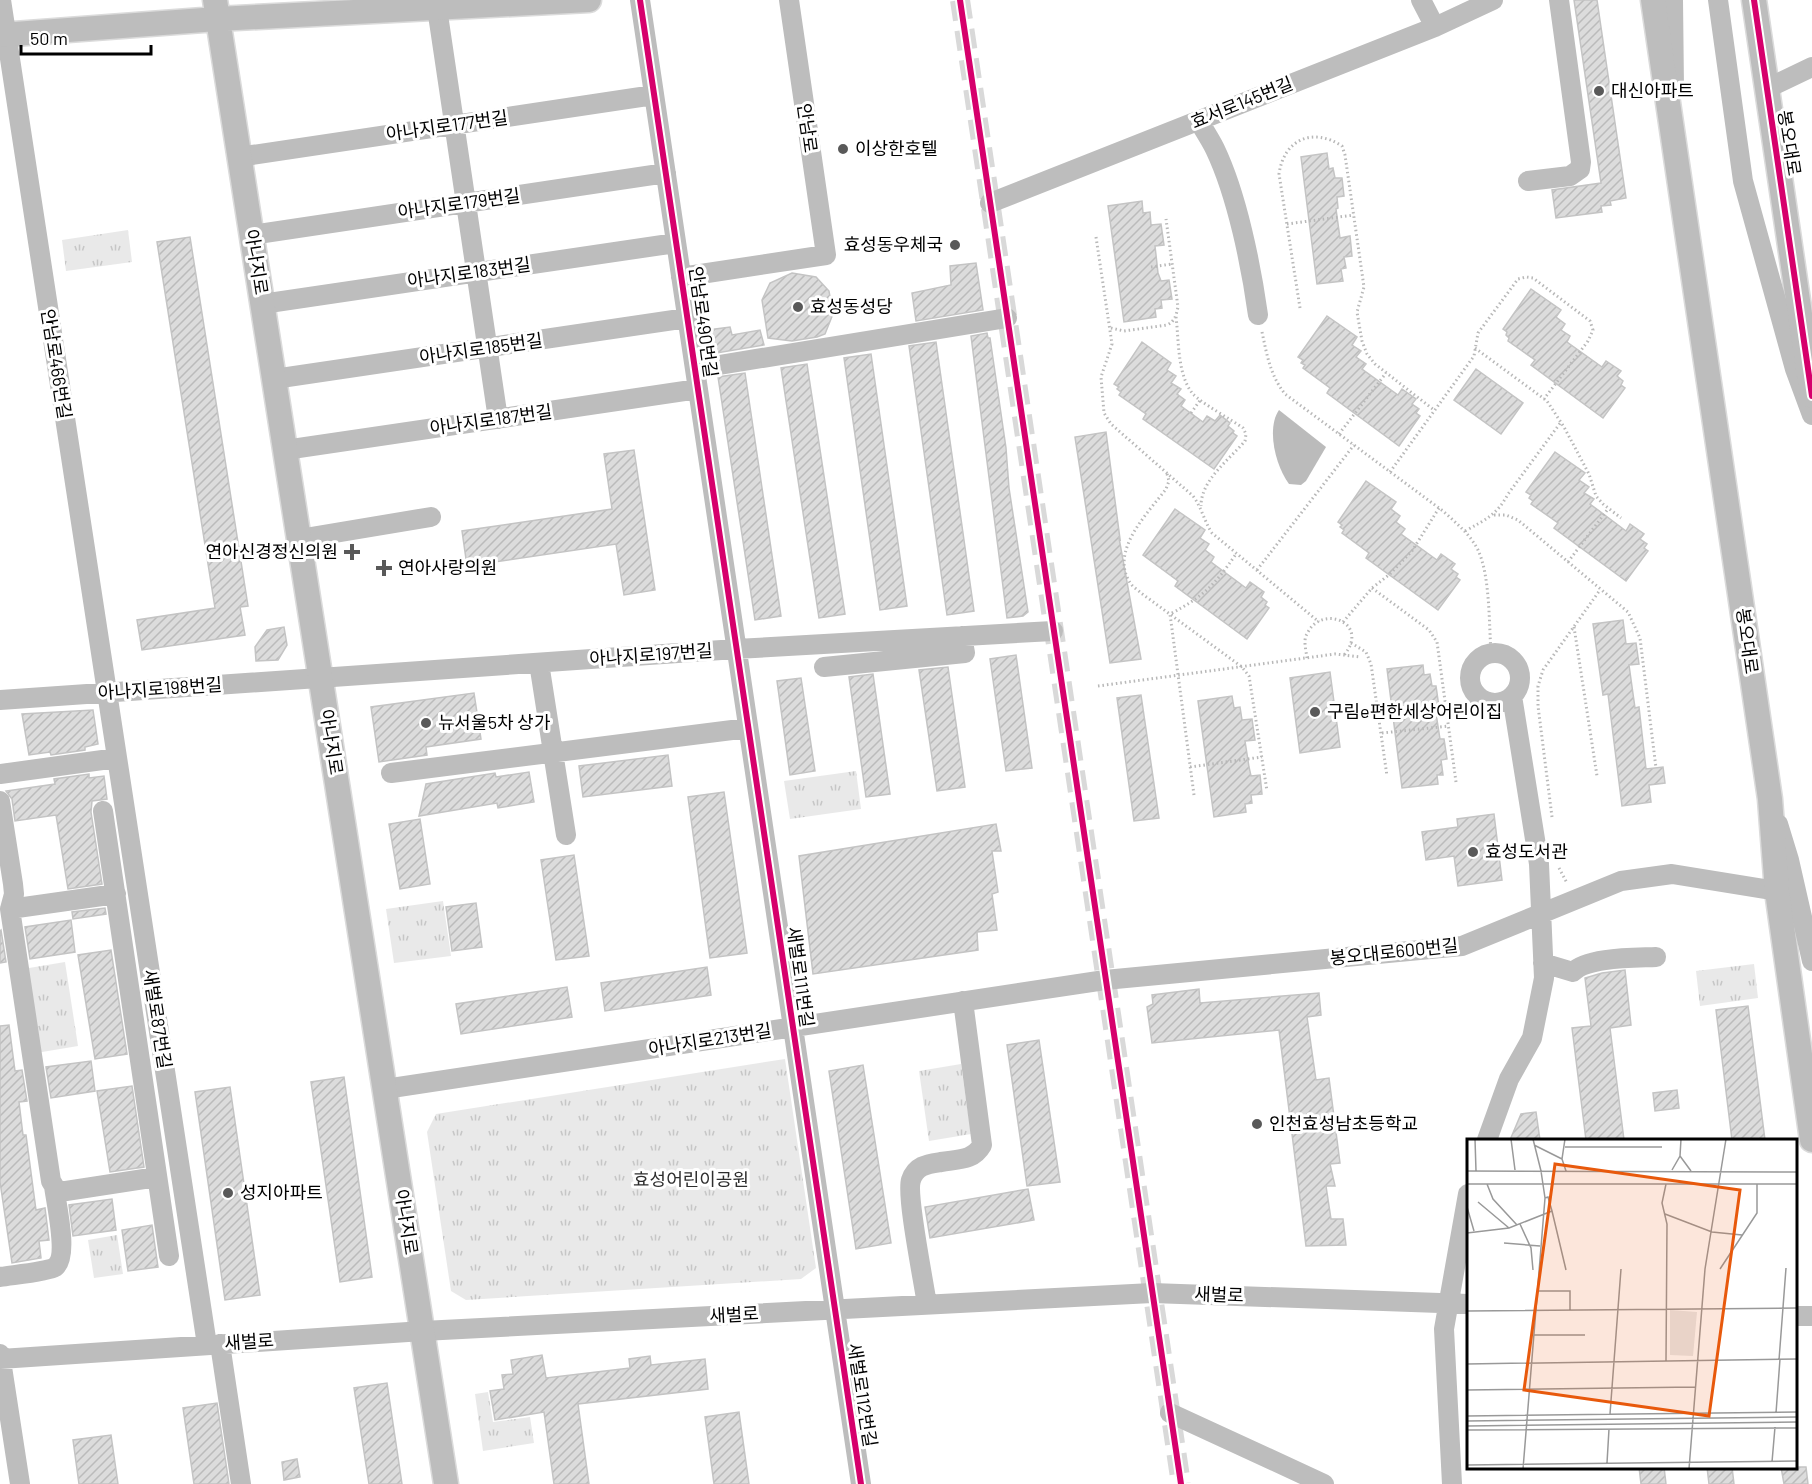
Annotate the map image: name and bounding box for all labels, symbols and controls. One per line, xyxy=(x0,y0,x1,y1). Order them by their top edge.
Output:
scale bar xyxy=(21,18,152,56)
text: 50 m xyxy=(30,27,68,49)
street label: 효서로145번길 xyxy=(1187,72,1296,133)
place label: 대신아파트 xyxy=(1611,79,1694,101)
marker: 대신아파트 xyxy=(1592,84,1606,98)
street label: 안남로 xyxy=(794,102,822,154)
street label: 아나지로177번길 xyxy=(385,106,509,144)
street label: 봉오대로 xyxy=(1774,108,1806,177)
place label: 이상한호텔 xyxy=(855,137,938,159)
marker: 이상한호텔 xyxy=(836,142,850,156)
street label: 아나지로179번길 xyxy=(396,184,522,223)
street label: 아나지로 xyxy=(241,227,273,296)
place label: 효성동우체국 xyxy=(844,233,943,255)
marker: 효성동우체국 xyxy=(948,238,962,252)
street label: 아나지로183번길 xyxy=(406,252,532,292)
street label: 안남로490번길 xyxy=(685,265,723,379)
place label: 효성동성당 xyxy=(810,295,893,317)
marker: 효성동성당 xyxy=(791,300,805,314)
street label: 안남로466번길 xyxy=(37,307,77,421)
street label: 아나지로185번길 xyxy=(418,328,544,368)
street label: 아나지로187번길 xyxy=(428,400,554,439)
place label: 연아신경정신의원 xyxy=(206,540,338,562)
marker: 연아신경정신의원 xyxy=(343,543,361,561)
place label: 연아사랑의원 xyxy=(398,556,497,578)
marker: 연아사랑의원 xyxy=(375,559,393,577)
street label: 봉오대로 xyxy=(1732,607,1763,675)
street label: 아나지로197번길 xyxy=(589,639,713,669)
street label: 아나지로198번길 xyxy=(97,673,223,703)
place label: 구림e편한세상어린이집 xyxy=(1327,700,1502,722)
marker: 구림e편한세상어린이집 xyxy=(1308,705,1322,719)
street label: 아나지로 xyxy=(316,707,348,776)
place label: 뉴서울5차 상가 xyxy=(438,711,551,733)
marker: 뉴서울5차 상가 xyxy=(419,716,433,730)
place label: 효성도서관 xyxy=(1485,840,1568,862)
marker: 효성도서관 xyxy=(1466,845,1480,859)
street label: 새벌로111번길 xyxy=(783,925,819,1029)
street label: 봉오대로600번길 xyxy=(1329,933,1459,969)
street label: 새벌로87번길 xyxy=(139,967,177,1070)
street label: 아나지로213번길 xyxy=(647,1018,773,1060)
place label: 인천효성남초등학교 xyxy=(1269,1112,1418,1134)
marker: 인천효성남초등학교 xyxy=(1250,1117,1264,1131)
inset map xyxy=(1467,1139,1797,1469)
park label: 효성어린이공원 xyxy=(633,1168,749,1190)
place label: 성지아파트 xyxy=(240,1181,323,1203)
marker: 성지아파트 xyxy=(221,1186,235,1200)
street label: 아나지로 xyxy=(391,1187,423,1256)
street label: 새벌로 xyxy=(1194,1282,1244,1306)
street label: 새벌로 xyxy=(709,1302,759,1326)
street label: 새벌로 xyxy=(223,1328,274,1354)
street label: 새벌로112번길 xyxy=(844,1341,882,1448)

